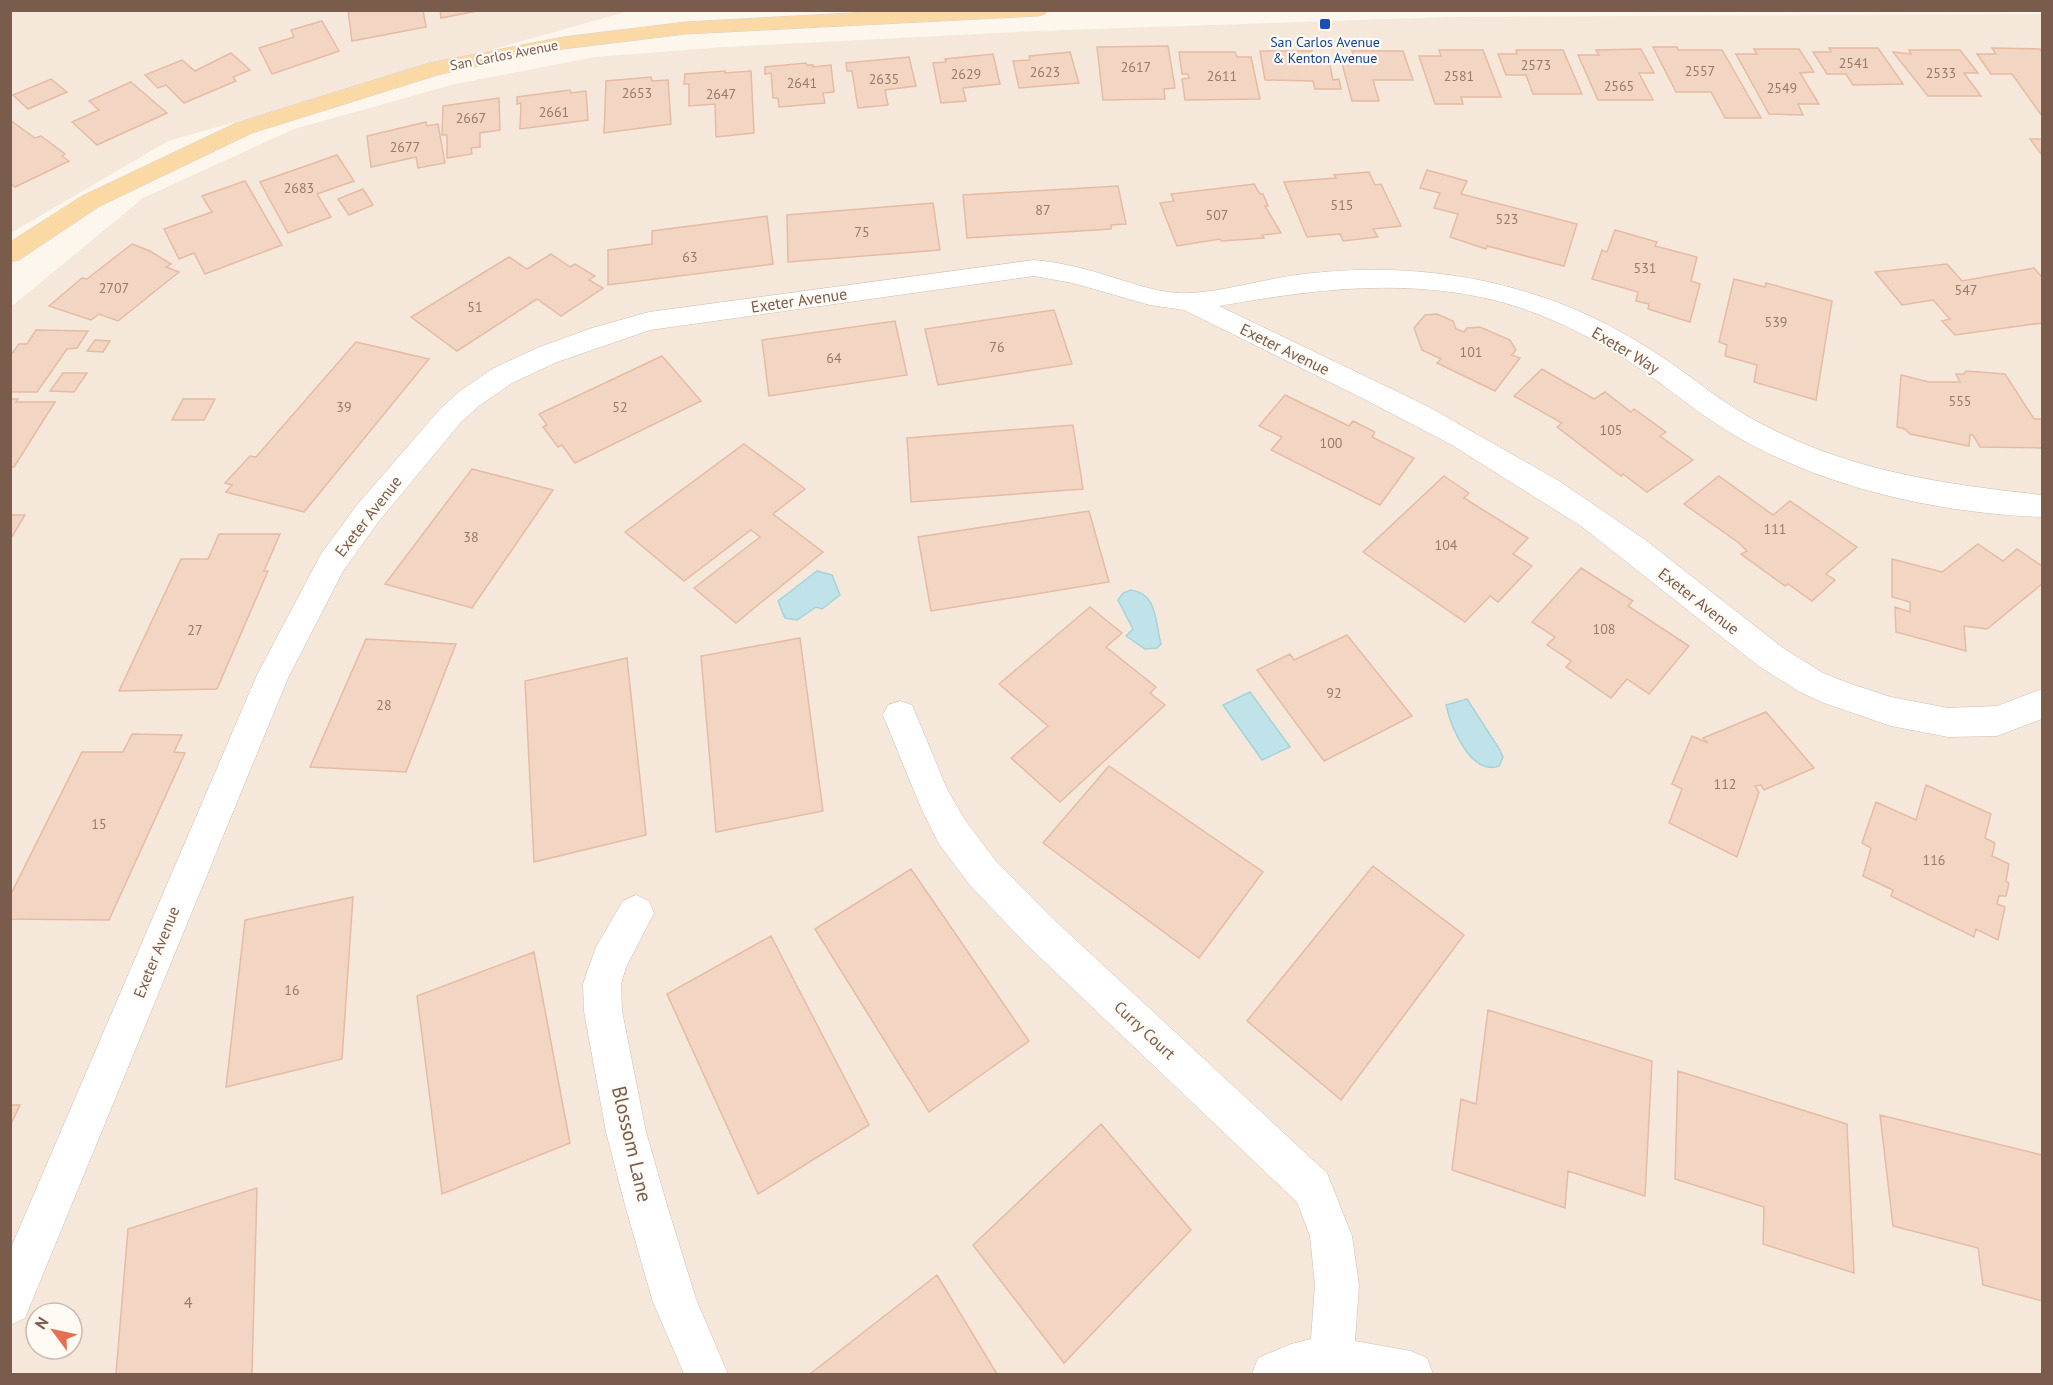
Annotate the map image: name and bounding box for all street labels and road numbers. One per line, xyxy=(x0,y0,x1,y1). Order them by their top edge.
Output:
street label: San Carlos Avenue xyxy=(448,36,560,74)
street label: Exeter Avenue xyxy=(750,283,848,317)
street label: Exeter Avenue xyxy=(1237,319,1333,379)
street label: Exeter Way xyxy=(1589,322,1664,378)
street label: Exeter Avenue xyxy=(330,472,406,560)
street label: Exeter Avenue xyxy=(1655,563,1743,639)
street label: Exeter Avenue xyxy=(129,903,183,1001)
street label: Curry Court xyxy=(1110,997,1180,1064)
street label: Blossom Lane xyxy=(606,1083,658,1205)

